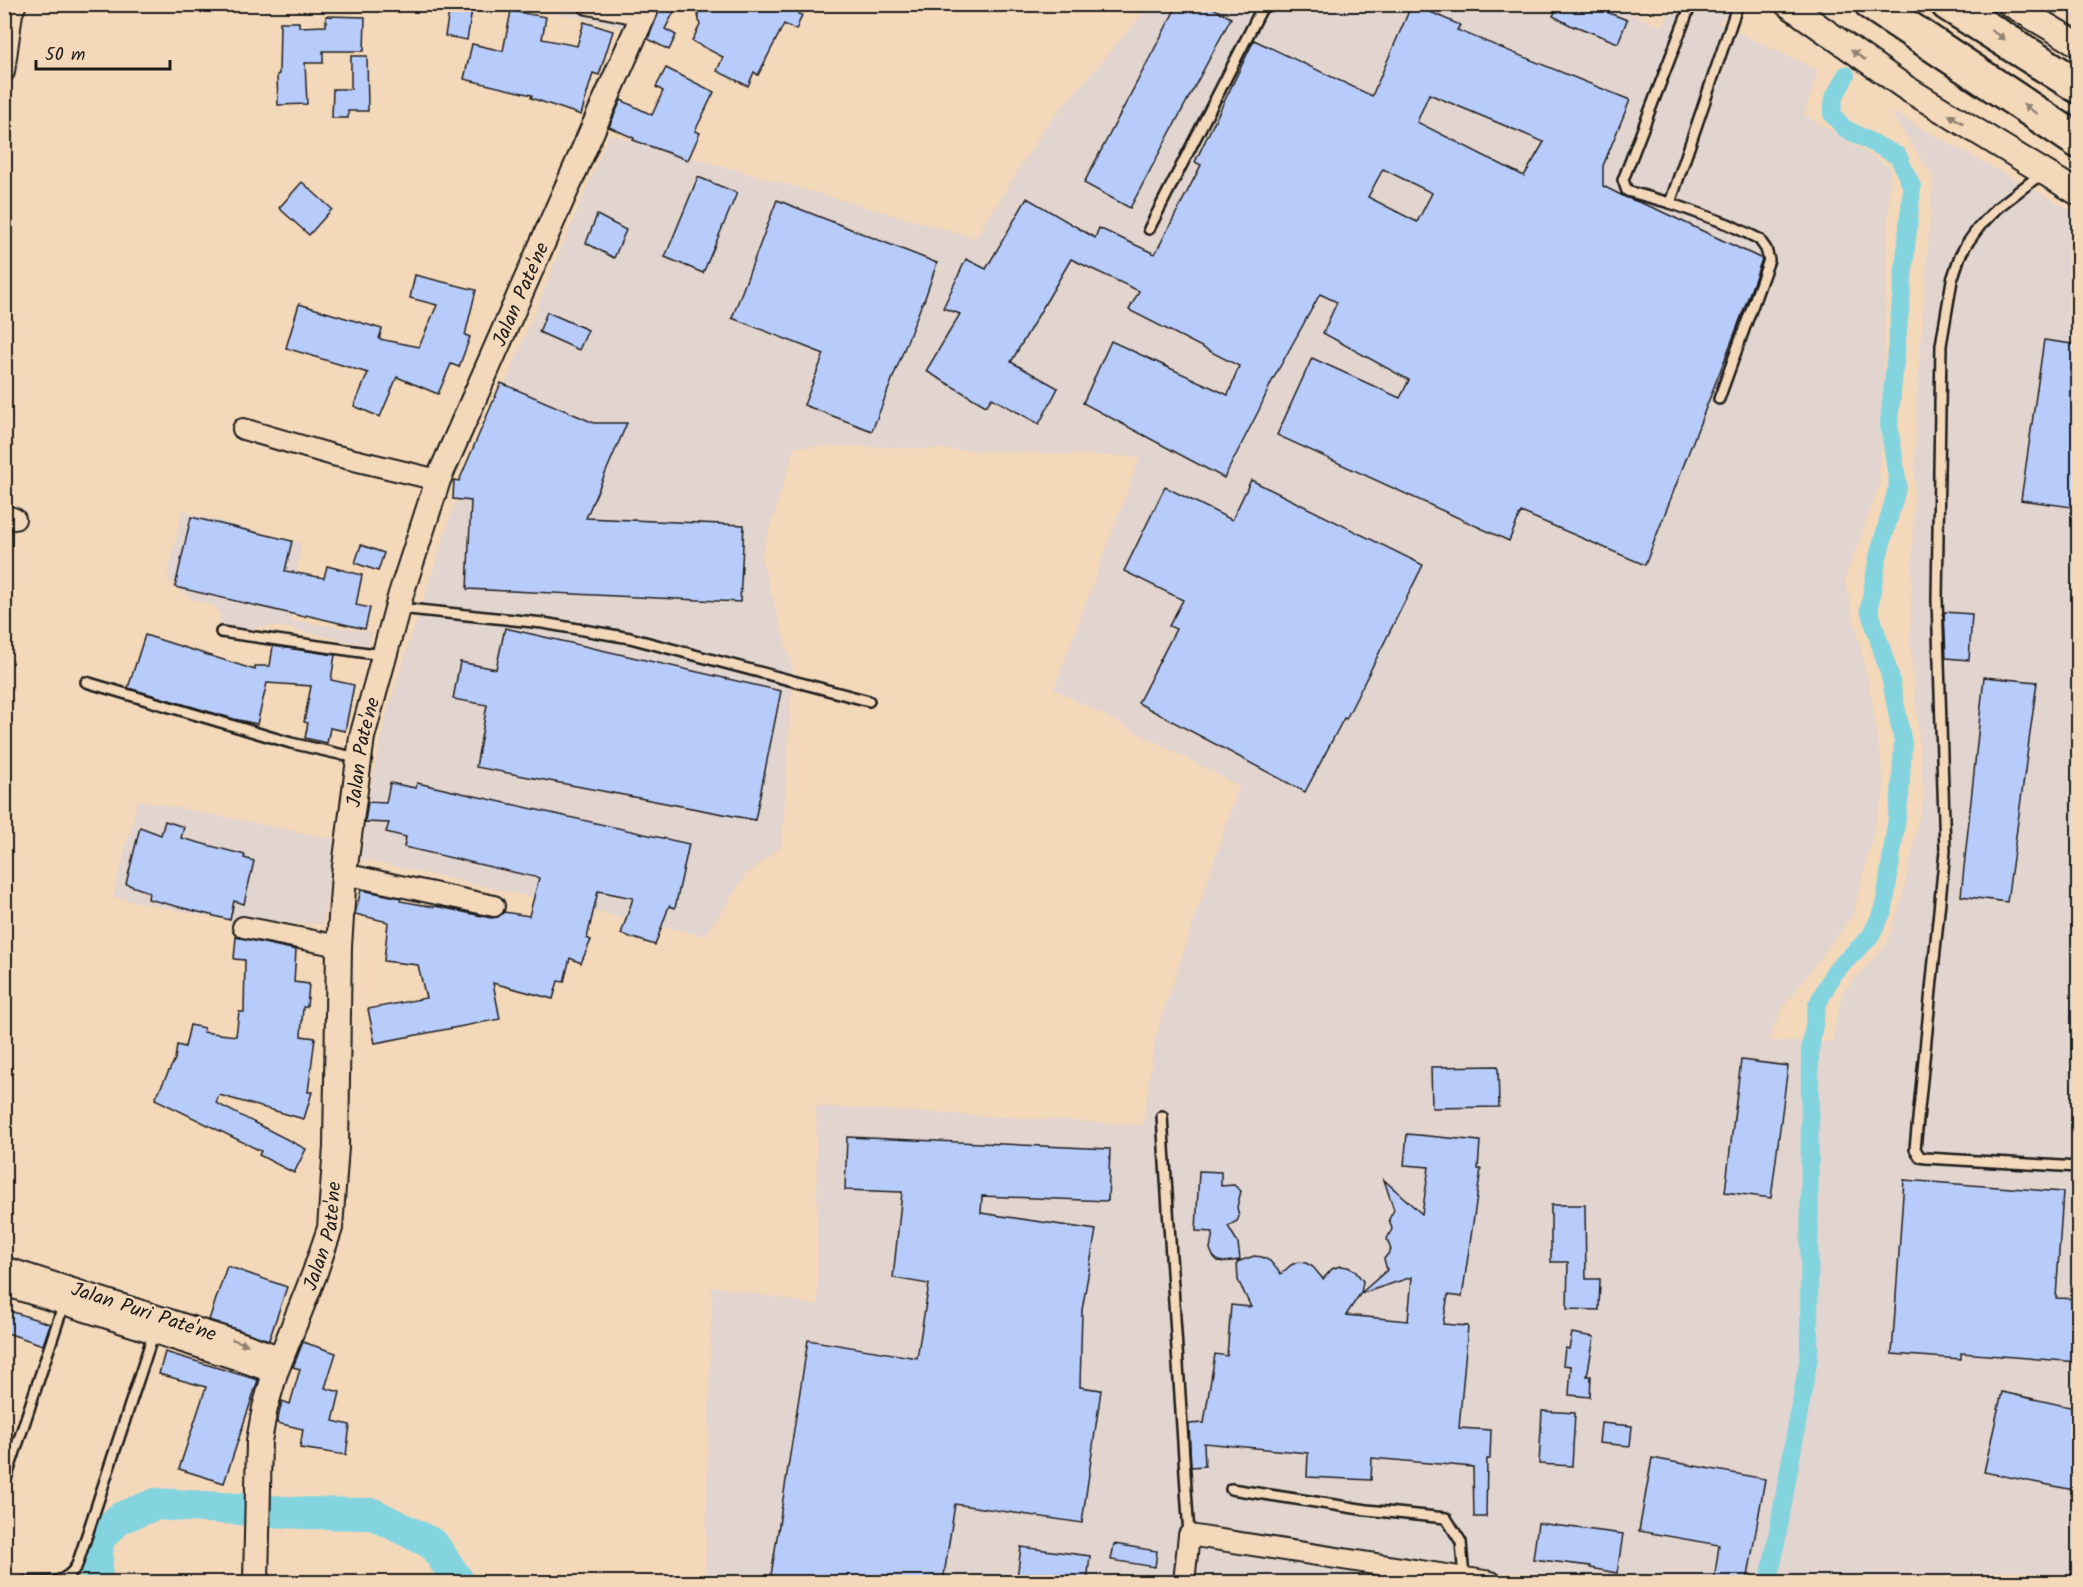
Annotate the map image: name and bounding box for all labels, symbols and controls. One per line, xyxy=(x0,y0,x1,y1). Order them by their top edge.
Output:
one-way arrow xyxy=(1990,30,2006,41)
scale bar xyxy=(36,33,170,71)
text: 50 m xyxy=(45,41,85,70)
one-way arrow xyxy=(1850,49,1866,61)
one-way arrow xyxy=(2022,104,2038,115)
one-way arrow xyxy=(1948,114,1964,125)
street label: Jalan Pate'ne xyxy=(485,237,559,352)
street label: Jalan Pate'ne xyxy=(339,694,390,809)
street label: Jalan Pate'ne xyxy=(295,1181,351,1296)
street label: Jalan Puri Pate'ne xyxy=(67,1274,220,1351)
one-way arrow xyxy=(231,1338,249,1348)

